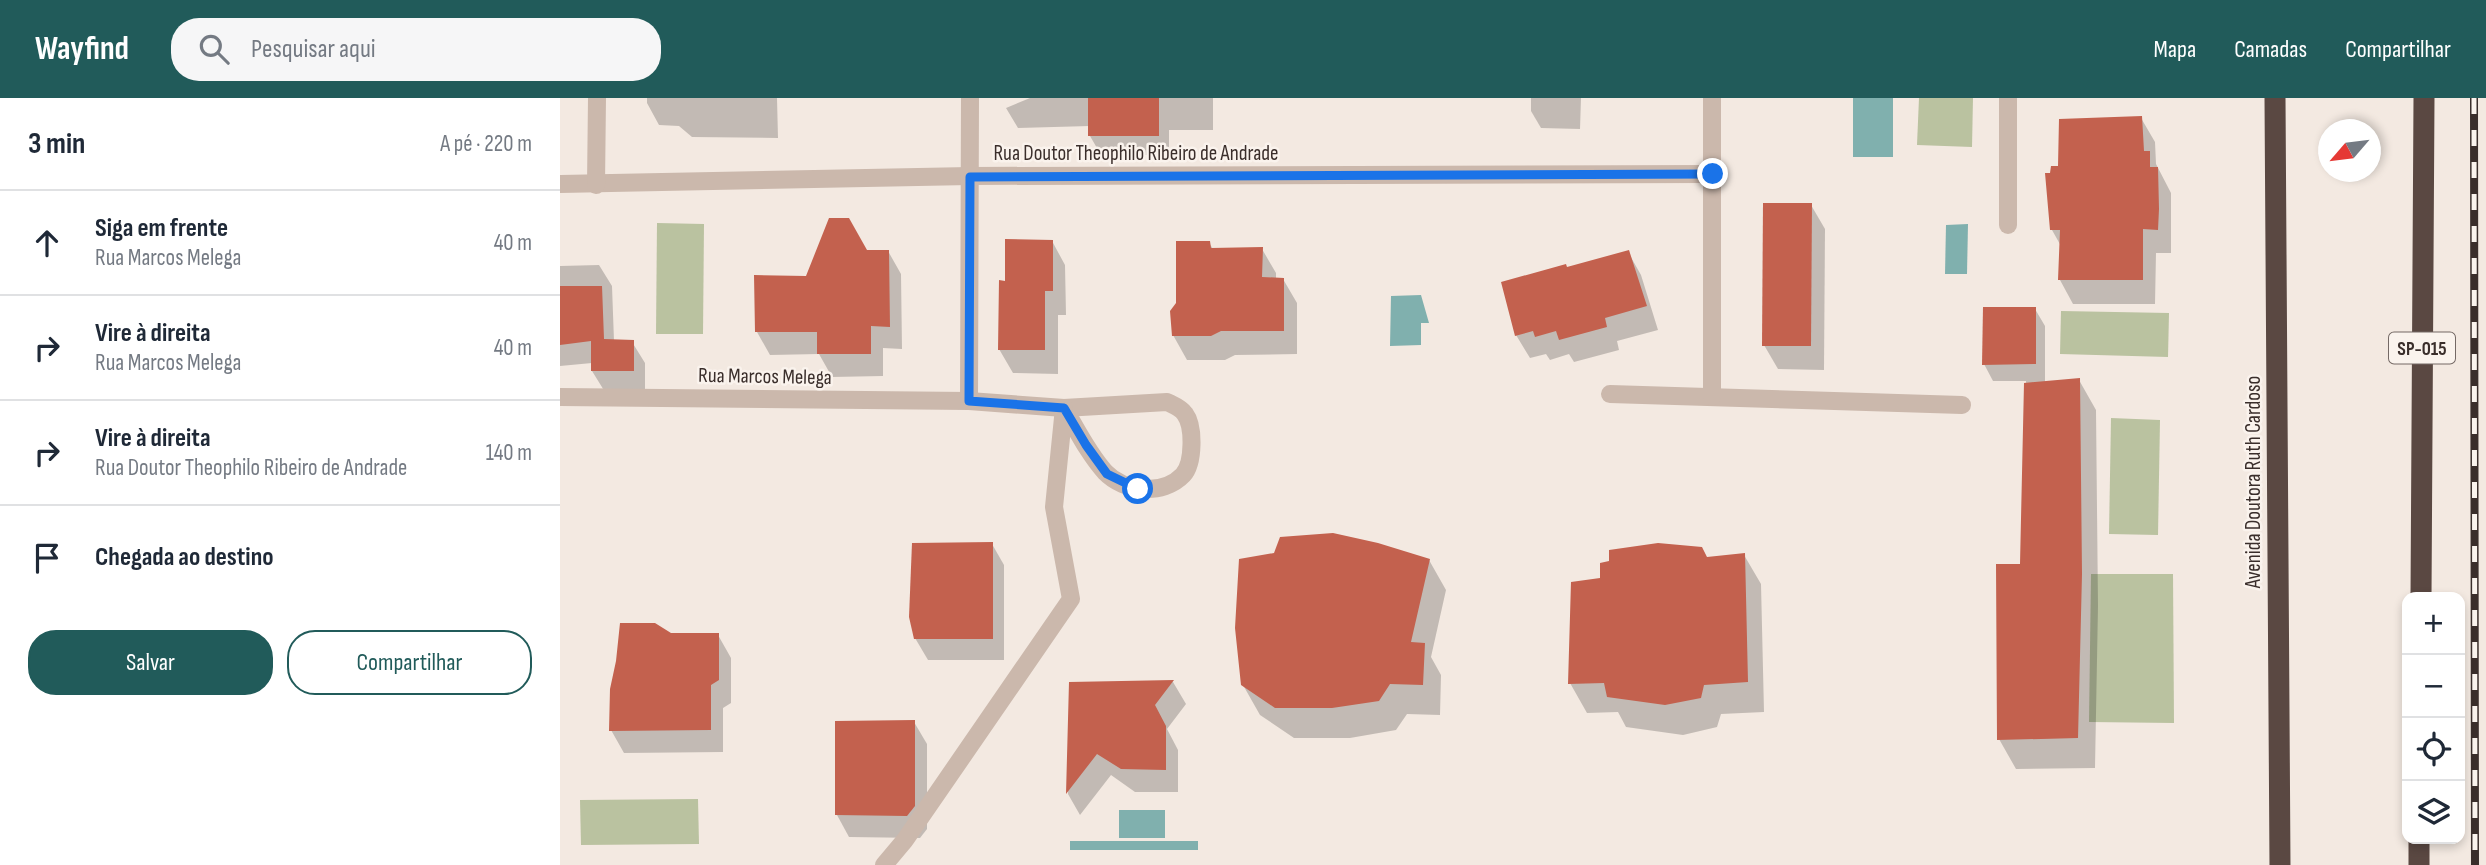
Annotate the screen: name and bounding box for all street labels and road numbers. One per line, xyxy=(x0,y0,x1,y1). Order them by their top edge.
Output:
street label: Rua Doutor Theophilo Ribeiro de Andrade xyxy=(993,141,1279,166)
road number: SP-015 xyxy=(2389,332,2455,364)
street label: Rua Marcos Melega xyxy=(698,363,832,390)
street label: Avenida Doutora Ruth Cardoso xyxy=(2241,376,2266,589)

